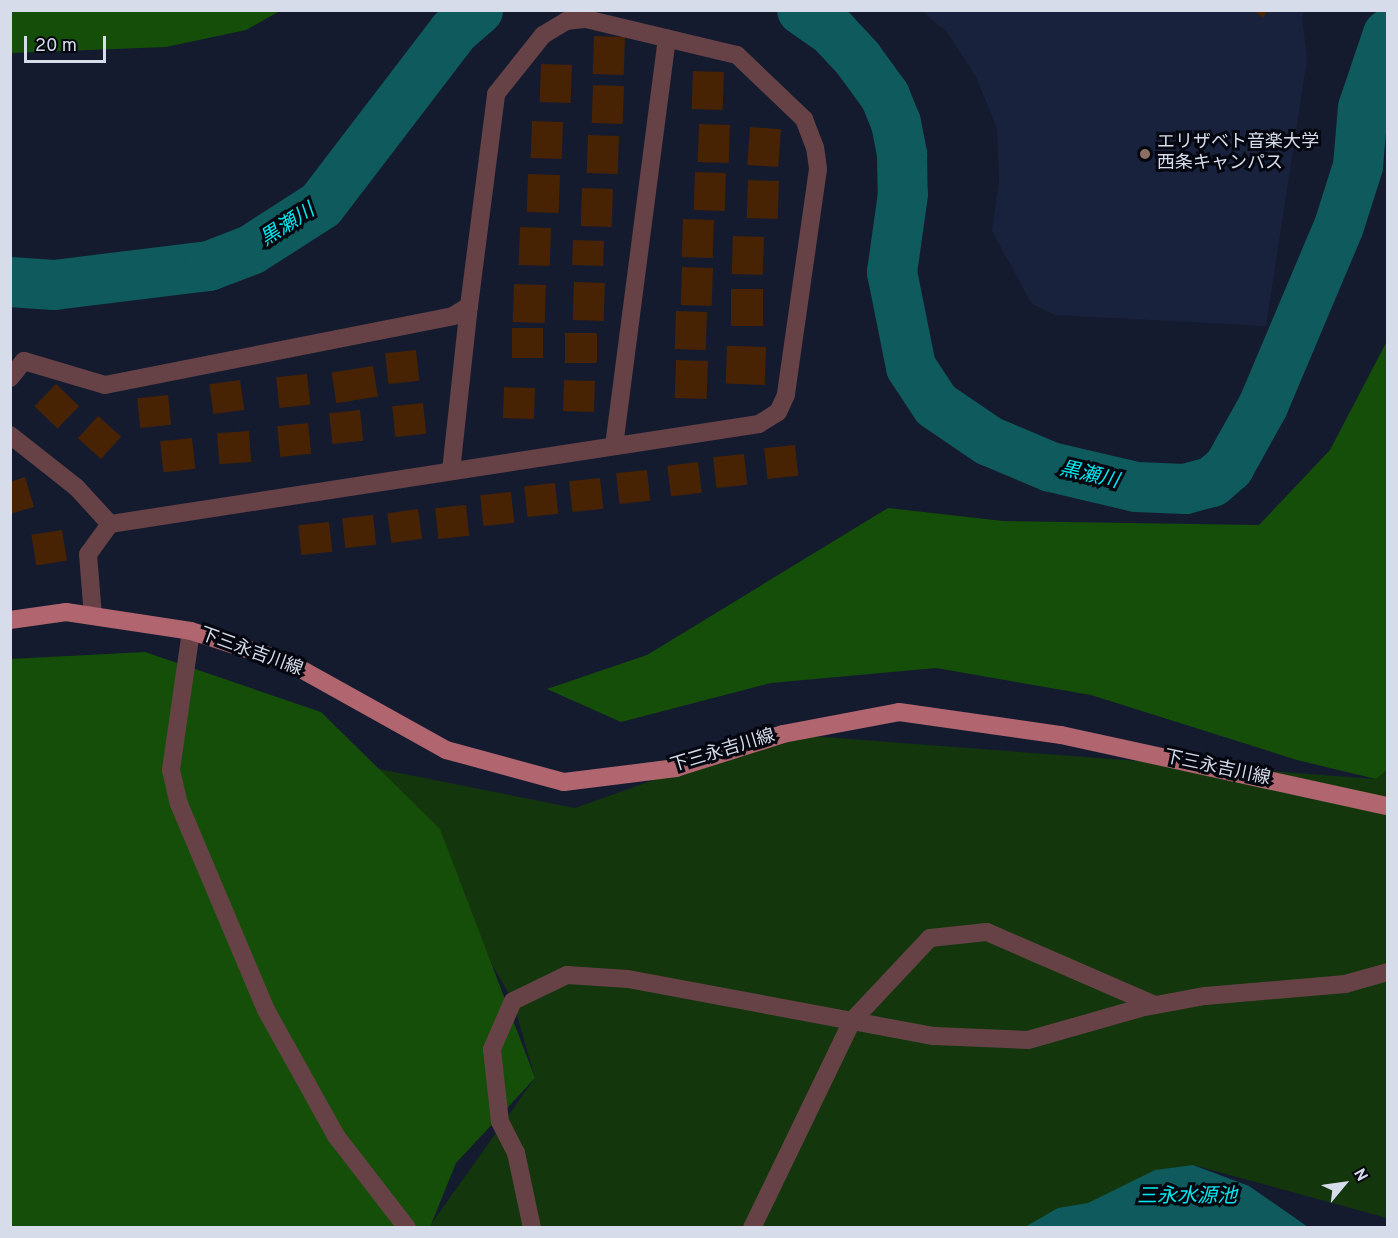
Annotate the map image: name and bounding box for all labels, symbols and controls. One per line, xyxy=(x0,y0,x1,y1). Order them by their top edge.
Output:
scale bar xyxy=(27,24,110,62)
text: 20 m xyxy=(35,35,77,58)
place label: エリザベト音楽大学 西条キャンパス xyxy=(1157,133,1319,176)
marker: エリザベト音楽大学 西条キャンパス xyxy=(1138,147,1152,161)
water label: 黒瀬川 xyxy=(256,200,320,252)
water label: 黒瀬川 xyxy=(1057,458,1121,494)
street label: 下三永吉川線 xyxy=(197,624,305,682)
street label: 下三永吉川線 xyxy=(668,726,778,778)
street label: 下三永吉川線 xyxy=(1162,747,1272,791)
north arrow xyxy=(1314,1154,1374,1214)
text: N xyxy=(1348,1165,1371,1185)
water label: 三永水源池 xyxy=(1137,1185,1237,1209)

